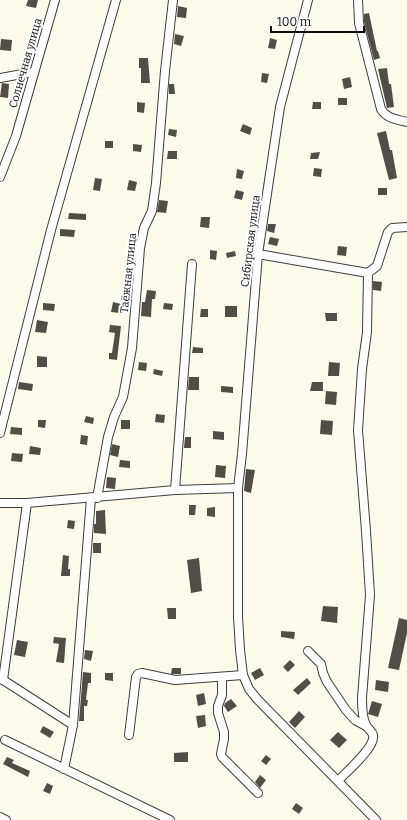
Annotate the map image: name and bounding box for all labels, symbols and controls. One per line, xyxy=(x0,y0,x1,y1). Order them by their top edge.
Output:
scale bar xyxy=(271,8,364,34)
text: 100 m xyxy=(277,15,312,29)
street label: Солнечная улица xyxy=(6,17,45,110)
street label: Сибирская улица xyxy=(238,194,263,288)
street label: Таёжная улица xyxy=(118,232,139,314)

